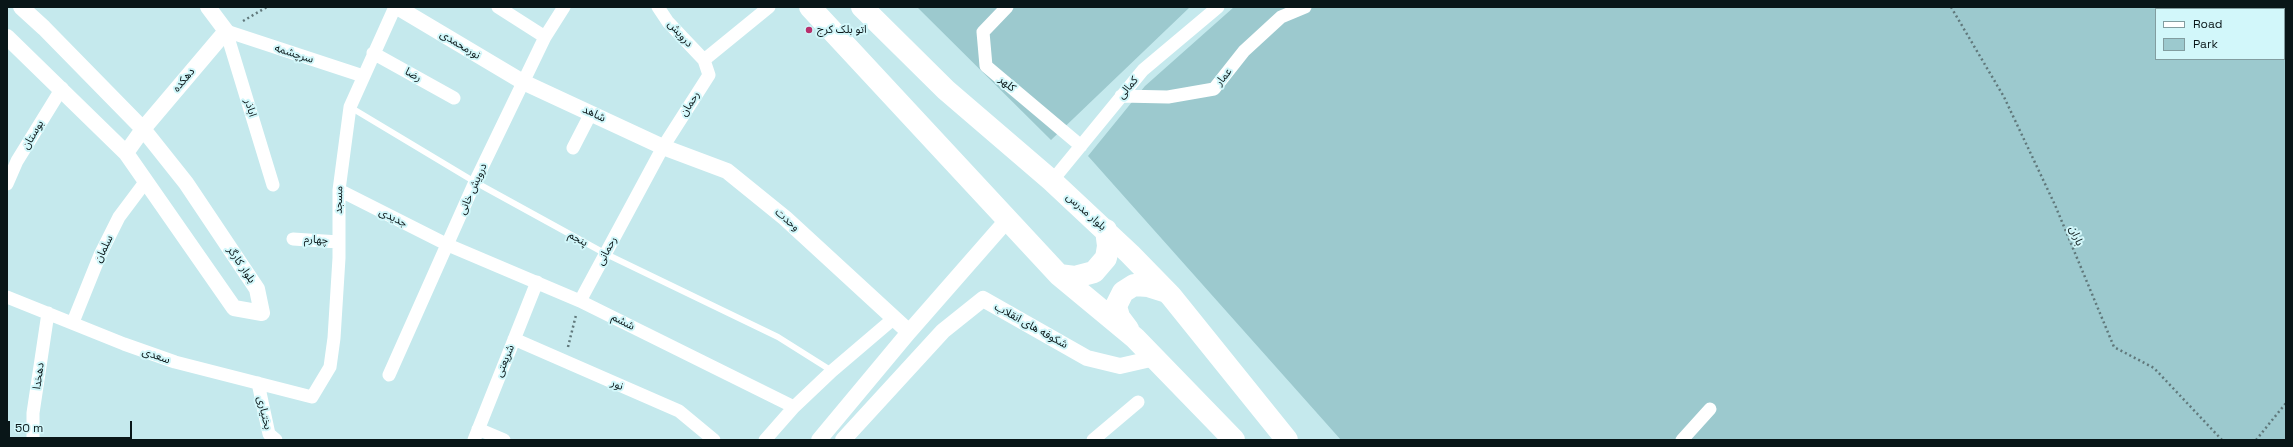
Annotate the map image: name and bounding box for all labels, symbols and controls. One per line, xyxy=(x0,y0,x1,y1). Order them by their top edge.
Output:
legend xyxy=(2155,8,2285,60)
text: Road xyxy=(2193,16,2222,32)
street label: درویش xyxy=(665,18,695,50)
place label: اتو بلک کرج xyxy=(817,23,867,37)
marker: اتو بلک کرج xyxy=(804,25,814,35)
street label: نورمحمدی xyxy=(437,28,483,62)
text: Park xyxy=(2193,36,2218,52)
street label: سرچشمه xyxy=(273,42,315,66)
street label: دهکده xyxy=(170,65,198,95)
street label: رضا xyxy=(402,65,424,85)
street label: عمار xyxy=(1213,65,1235,89)
street label: کلهر xyxy=(996,73,1018,95)
street label: کمالی xyxy=(1115,74,1141,102)
street label: رحمان xyxy=(677,89,703,119)
street label: اباذر xyxy=(241,97,259,119)
street label: شاهد xyxy=(580,103,608,125)
street label: بوستان xyxy=(19,118,47,152)
street label: درویش خانی xyxy=(456,161,490,217)
street label: مسجد xyxy=(332,186,346,214)
street label: بلوار مدرس xyxy=(1063,191,1109,233)
street label: جدیدی xyxy=(377,206,409,230)
street label: وحدت xyxy=(772,206,802,234)
street label: باران xyxy=(2066,224,2086,248)
street label: پنجم xyxy=(566,228,590,250)
street label: سلمان xyxy=(92,233,116,265)
street label: چهارم xyxy=(304,233,328,247)
street label: رحمانی xyxy=(594,234,620,268)
street label: بلوار کارگر xyxy=(224,244,258,286)
street label: شکوفه های انقلاب xyxy=(992,300,1070,352)
street label: ششم xyxy=(609,311,637,333)
street label: شریعتی xyxy=(493,343,517,379)
street label: سعدی xyxy=(140,345,172,367)
street label: دهخدا xyxy=(31,362,47,390)
street label: نور xyxy=(609,377,625,393)
street label: بختیاری xyxy=(254,395,274,431)
scale bar xyxy=(10,413,134,439)
text: 50 m xyxy=(15,420,43,436)

